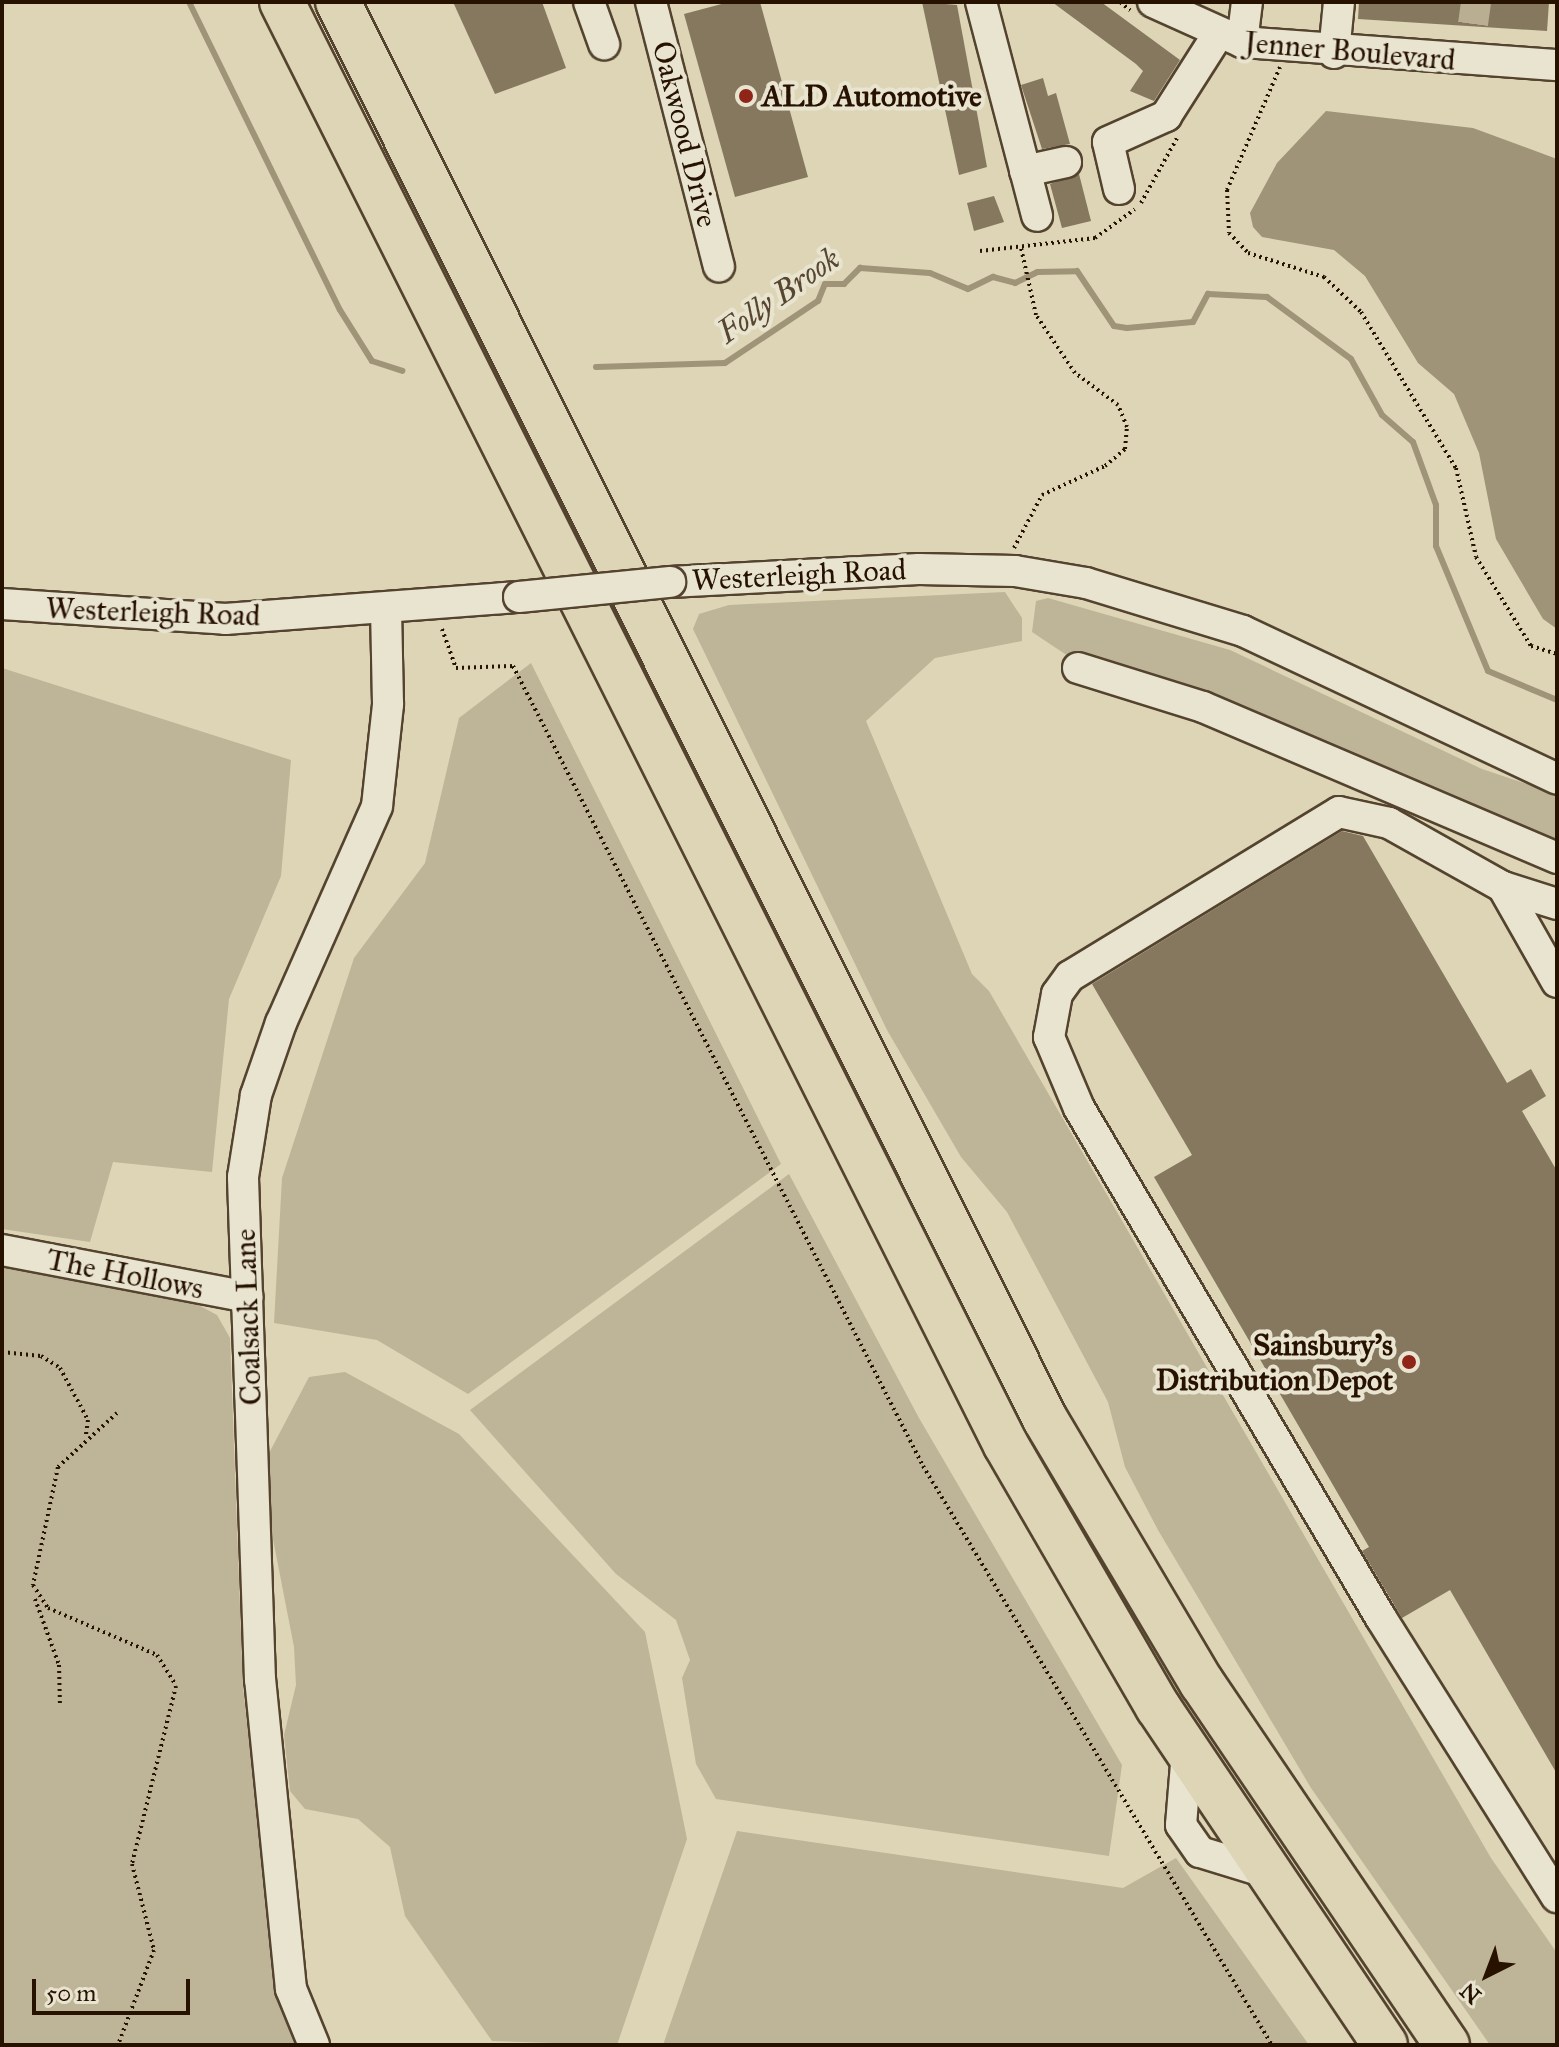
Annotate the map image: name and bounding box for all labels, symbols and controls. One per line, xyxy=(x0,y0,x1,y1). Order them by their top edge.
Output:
street label: Jenner Boulevard xyxy=(1243,24,1457,78)
street label: Oakwood Drive xyxy=(644,37,726,231)
place label: ALD Automotive xyxy=(762,78,982,114)
marker: ALD Automotive xyxy=(737,87,755,105)
water label: Folly Brook xyxy=(710,240,848,352)
street label: Westerleigh Road xyxy=(691,551,907,599)
street label: Westerleigh Road xyxy=(45,590,261,634)
street label: Coalsack Lane xyxy=(227,1228,269,1406)
street label: The Hollows xyxy=(44,1241,206,1307)
place label: Sainsbury's Distribution Depot xyxy=(1156,1327,1393,1398)
marker: Sainsbury's Distribution Depot xyxy=(1400,1353,1418,1371)
north arrow xyxy=(1447,1935,1527,2015)
scale bar xyxy=(36,1963,194,2013)
text: N xyxy=(1455,1977,1487,2009)
text: 50 m xyxy=(46,1978,96,2008)

